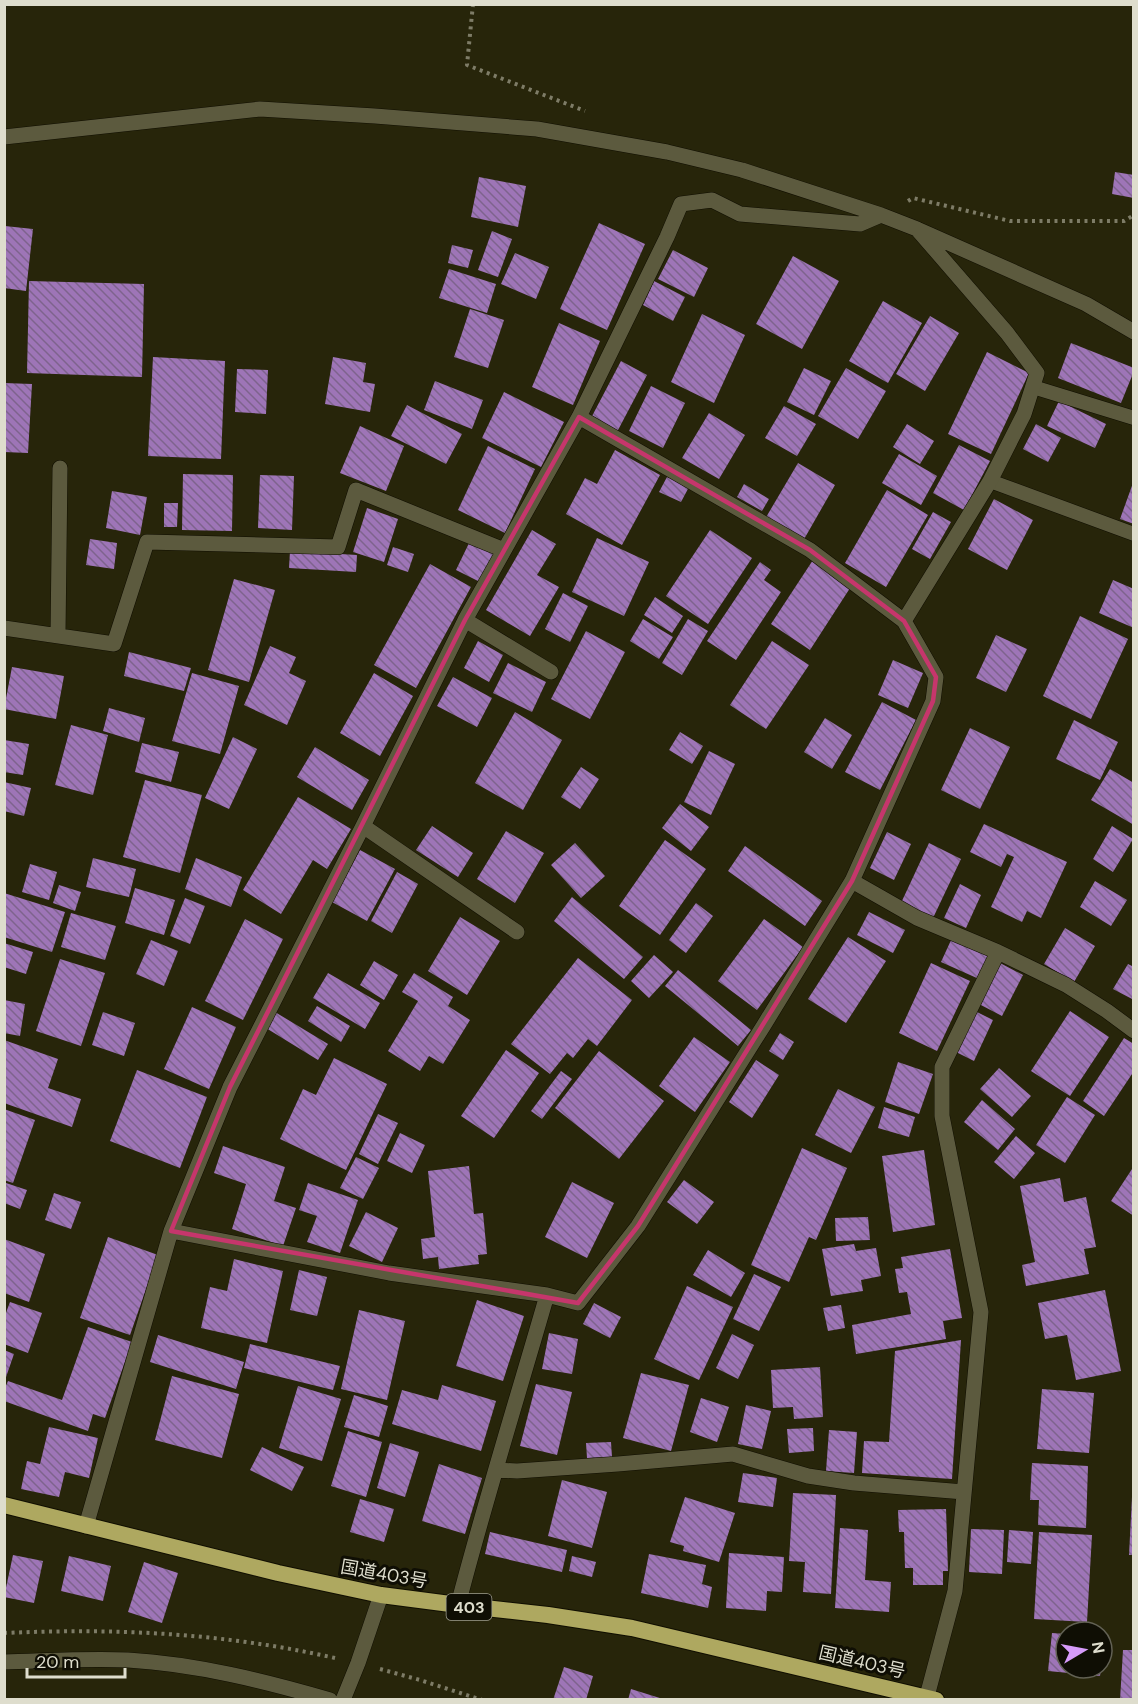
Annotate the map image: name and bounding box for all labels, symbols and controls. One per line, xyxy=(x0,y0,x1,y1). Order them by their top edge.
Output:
street label: 国道403号 xyxy=(339,1555,429,1593)
road number: 403 xyxy=(446,1594,492,1620)
north arrow xyxy=(1054,1620,1114,1680)
street label: 国道403号 xyxy=(816,1640,908,1684)
text: N xyxy=(1087,1640,1110,1655)
scale bar xyxy=(27,1641,124,1679)
text: 20 m xyxy=(36,1650,79,1674)

